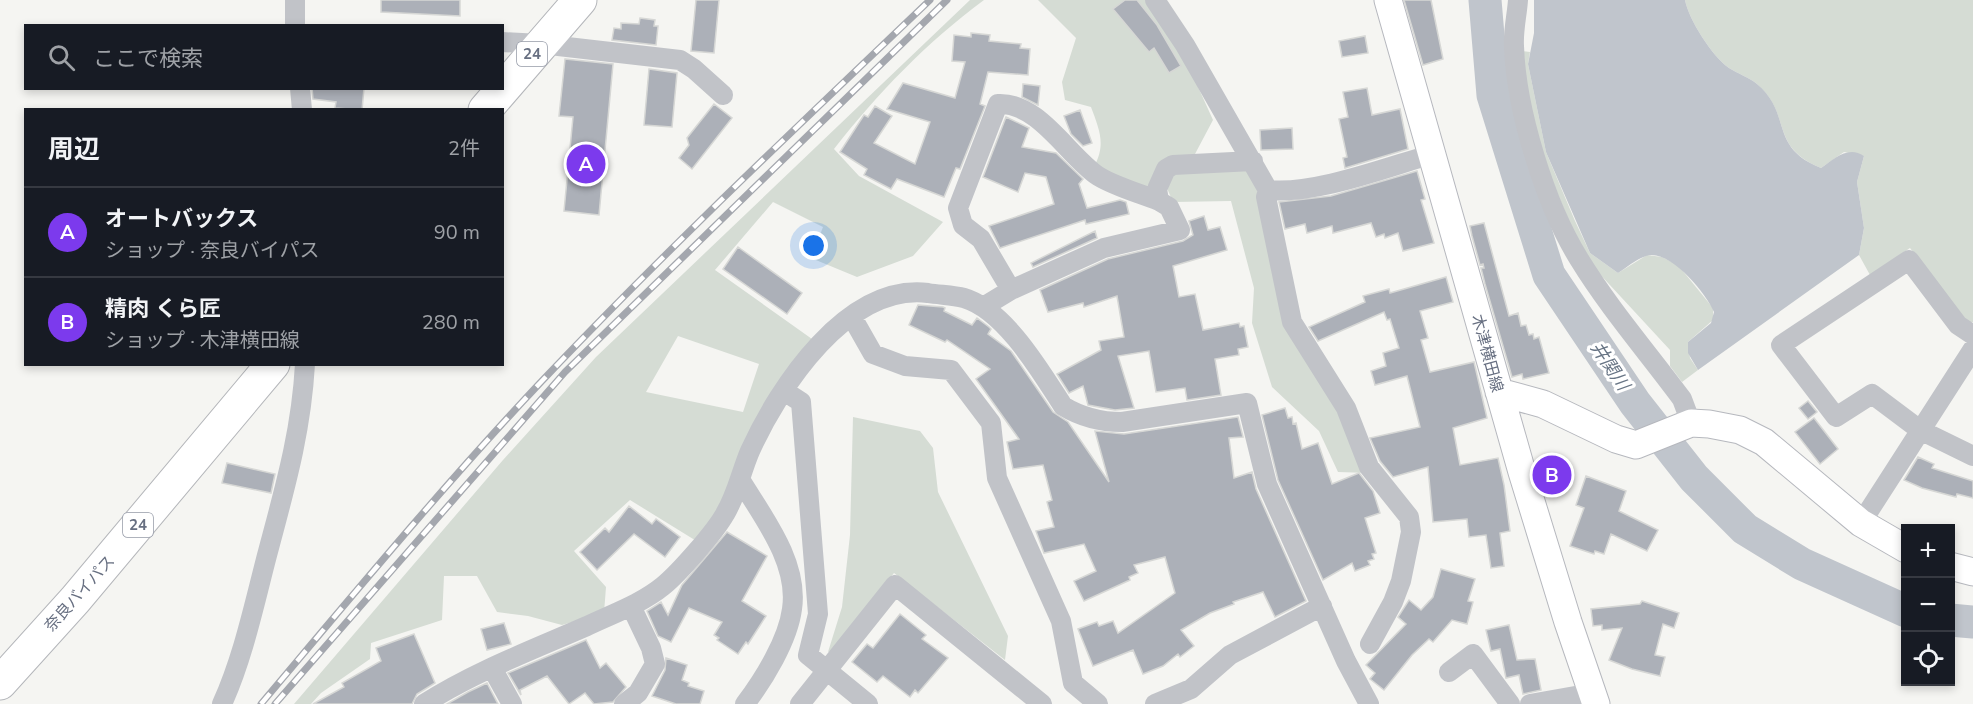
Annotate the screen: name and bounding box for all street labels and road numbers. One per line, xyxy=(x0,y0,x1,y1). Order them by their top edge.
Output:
road number: 24 xyxy=(517,42,547,66)
street label: 木津横田線 xyxy=(1466,312,1508,395)
road number: 24 xyxy=(123,513,153,537)
street label: 奈良バイパス xyxy=(40,551,120,637)

